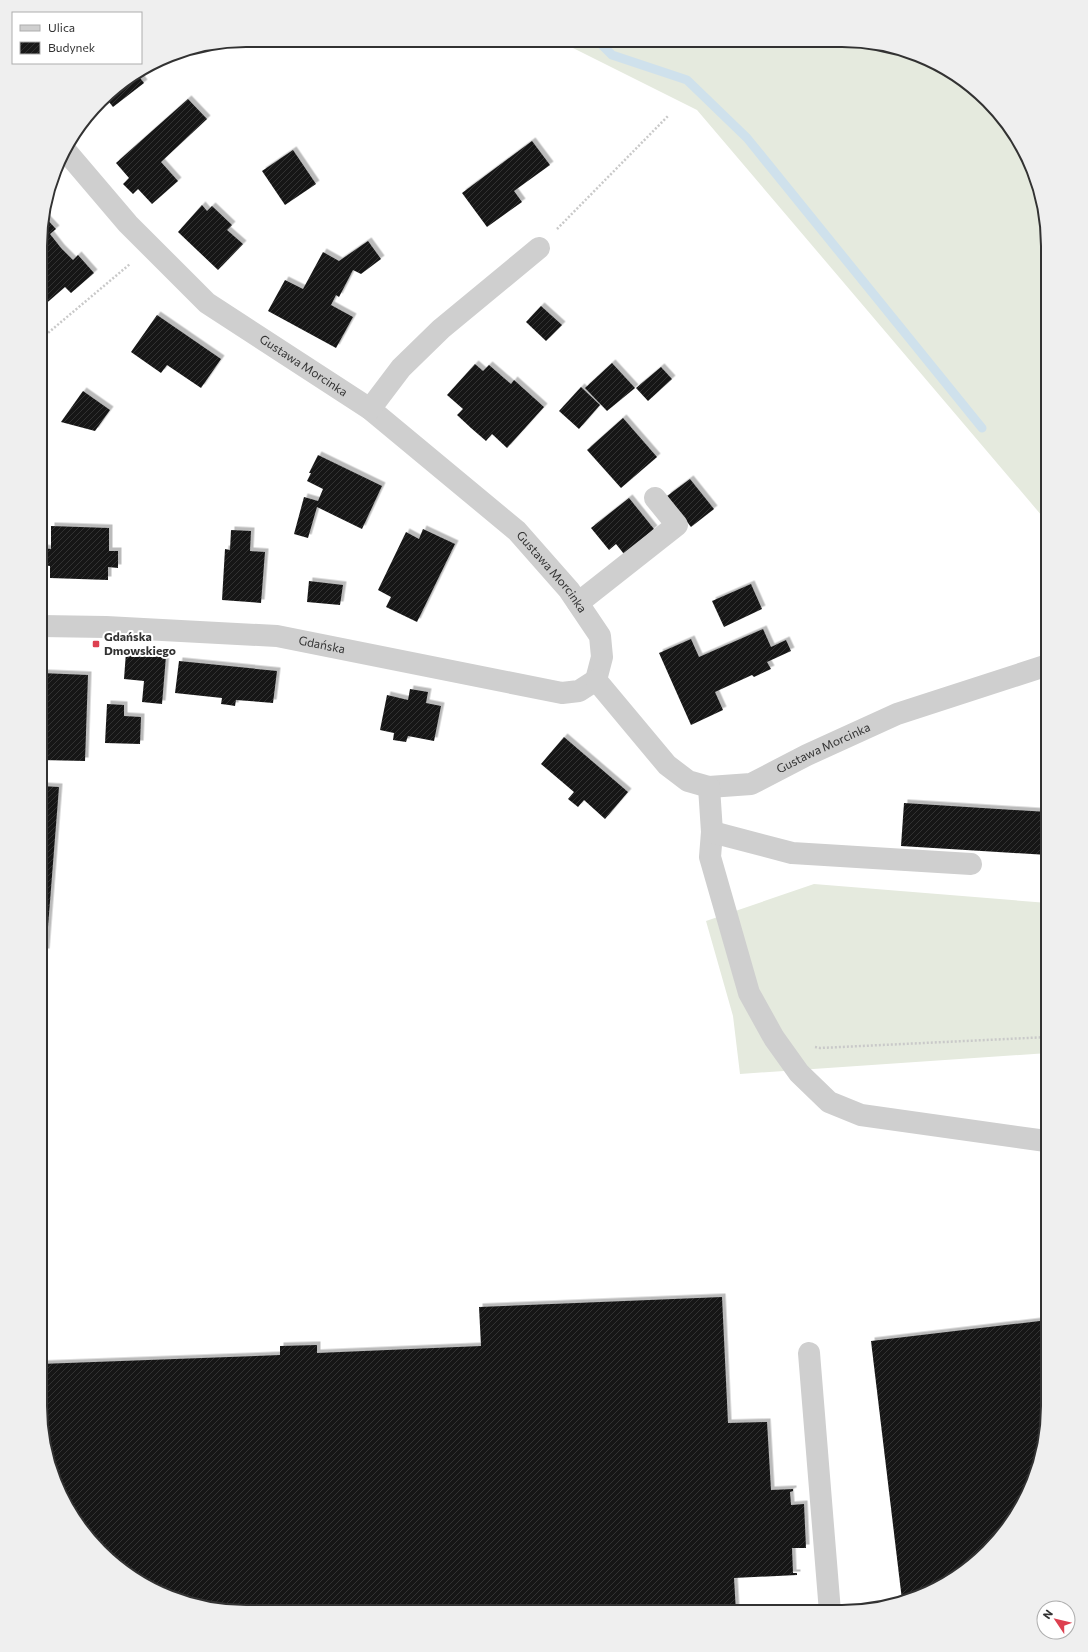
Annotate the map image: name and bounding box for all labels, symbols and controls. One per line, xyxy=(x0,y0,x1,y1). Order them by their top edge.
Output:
legend xyxy=(12,12,142,64)
text: Ulica xyxy=(48,20,75,34)
text: Budynek xyxy=(48,40,96,54)
street label: Gustawa Morcinka xyxy=(257,331,351,399)
street label: Gustawa Morcinka xyxy=(514,528,590,615)
place label: Gdańska Dmowskiego xyxy=(104,629,176,657)
street label: Gdańska xyxy=(298,633,347,655)
marker: Gdańska Dmowskiego xyxy=(91,639,101,649)
street label: Gustawa Morcinka xyxy=(774,719,872,776)
north arrow xyxy=(1036,1600,1076,1640)
text: N xyxy=(1040,1607,1055,1621)

